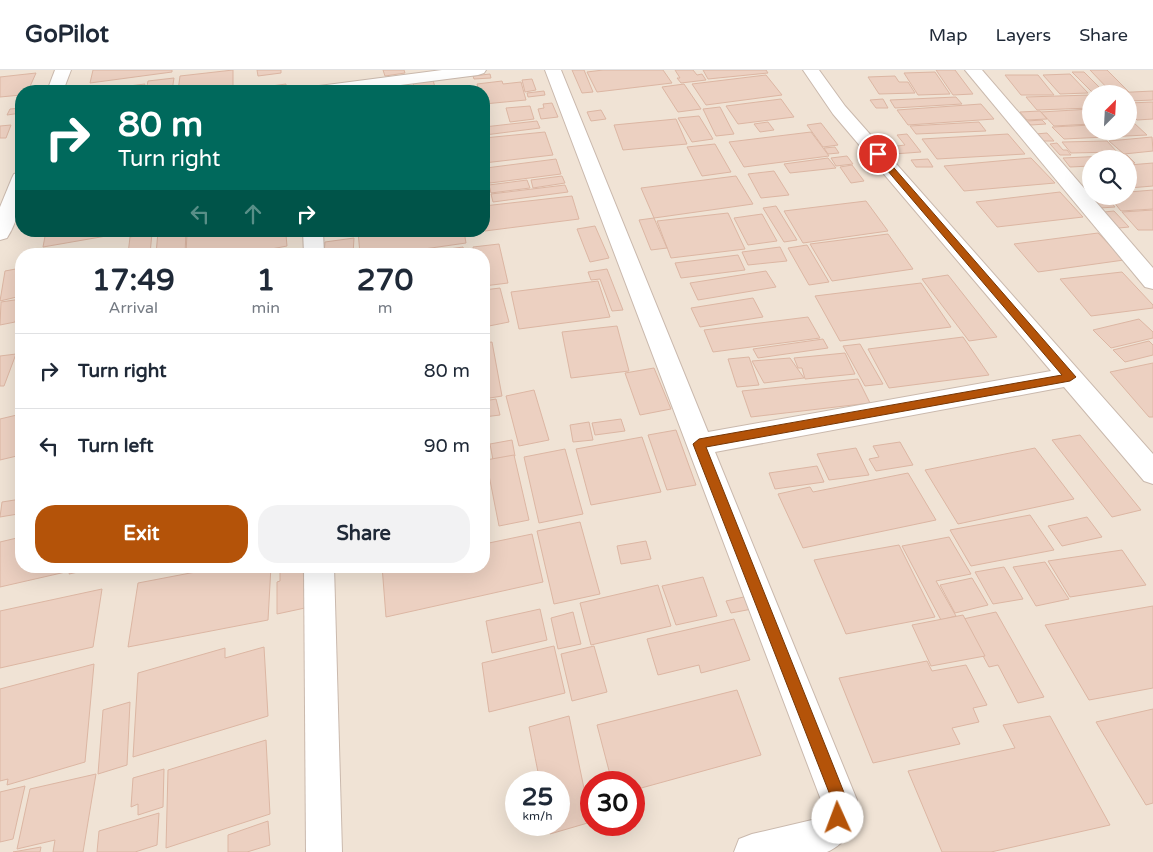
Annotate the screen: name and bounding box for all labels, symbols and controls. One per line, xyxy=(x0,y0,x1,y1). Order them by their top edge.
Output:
text: GoPilot xyxy=(25,20,109,49)
text: Map xyxy=(929,24,968,46)
text: Layers xyxy=(996,24,1051,46)
text: Share xyxy=(1079,24,1128,46)
north arrow xyxy=(1082,85,1138,140)
map controls xyxy=(1082,85,1137,205)
text: 80 m xyxy=(118,104,203,146)
icon: right xyxy=(35,105,100,170)
pin xyxy=(857,133,899,175)
icon: arrive xyxy=(864,140,892,168)
text: Turn right xyxy=(118,146,220,172)
button: search xyxy=(1082,150,1137,205)
icon: left xyxy=(186,200,214,228)
icon: ahead xyxy=(239,200,267,228)
icon: right xyxy=(292,200,320,228)
text: 17:49 xyxy=(92,262,175,299)
text: 1 xyxy=(256,262,275,299)
text: 270 xyxy=(357,262,413,299)
text: Arrival xyxy=(109,298,158,318)
text: min xyxy=(252,298,280,318)
text: m xyxy=(378,298,392,318)
icon: right xyxy=(35,357,63,385)
text: Turn right xyxy=(78,360,166,382)
text: 80 m xyxy=(424,360,470,382)
icon: left xyxy=(35,432,63,460)
text: Turn left xyxy=(78,435,154,457)
text: 90 m xyxy=(424,435,470,457)
button: Exit xyxy=(35,505,248,563)
button: Share xyxy=(258,505,470,563)
speed limit sign: 30 xyxy=(580,771,645,836)
text: 25 xyxy=(522,782,553,812)
position arrow xyxy=(811,791,863,843)
text: km/h xyxy=(522,809,553,823)

